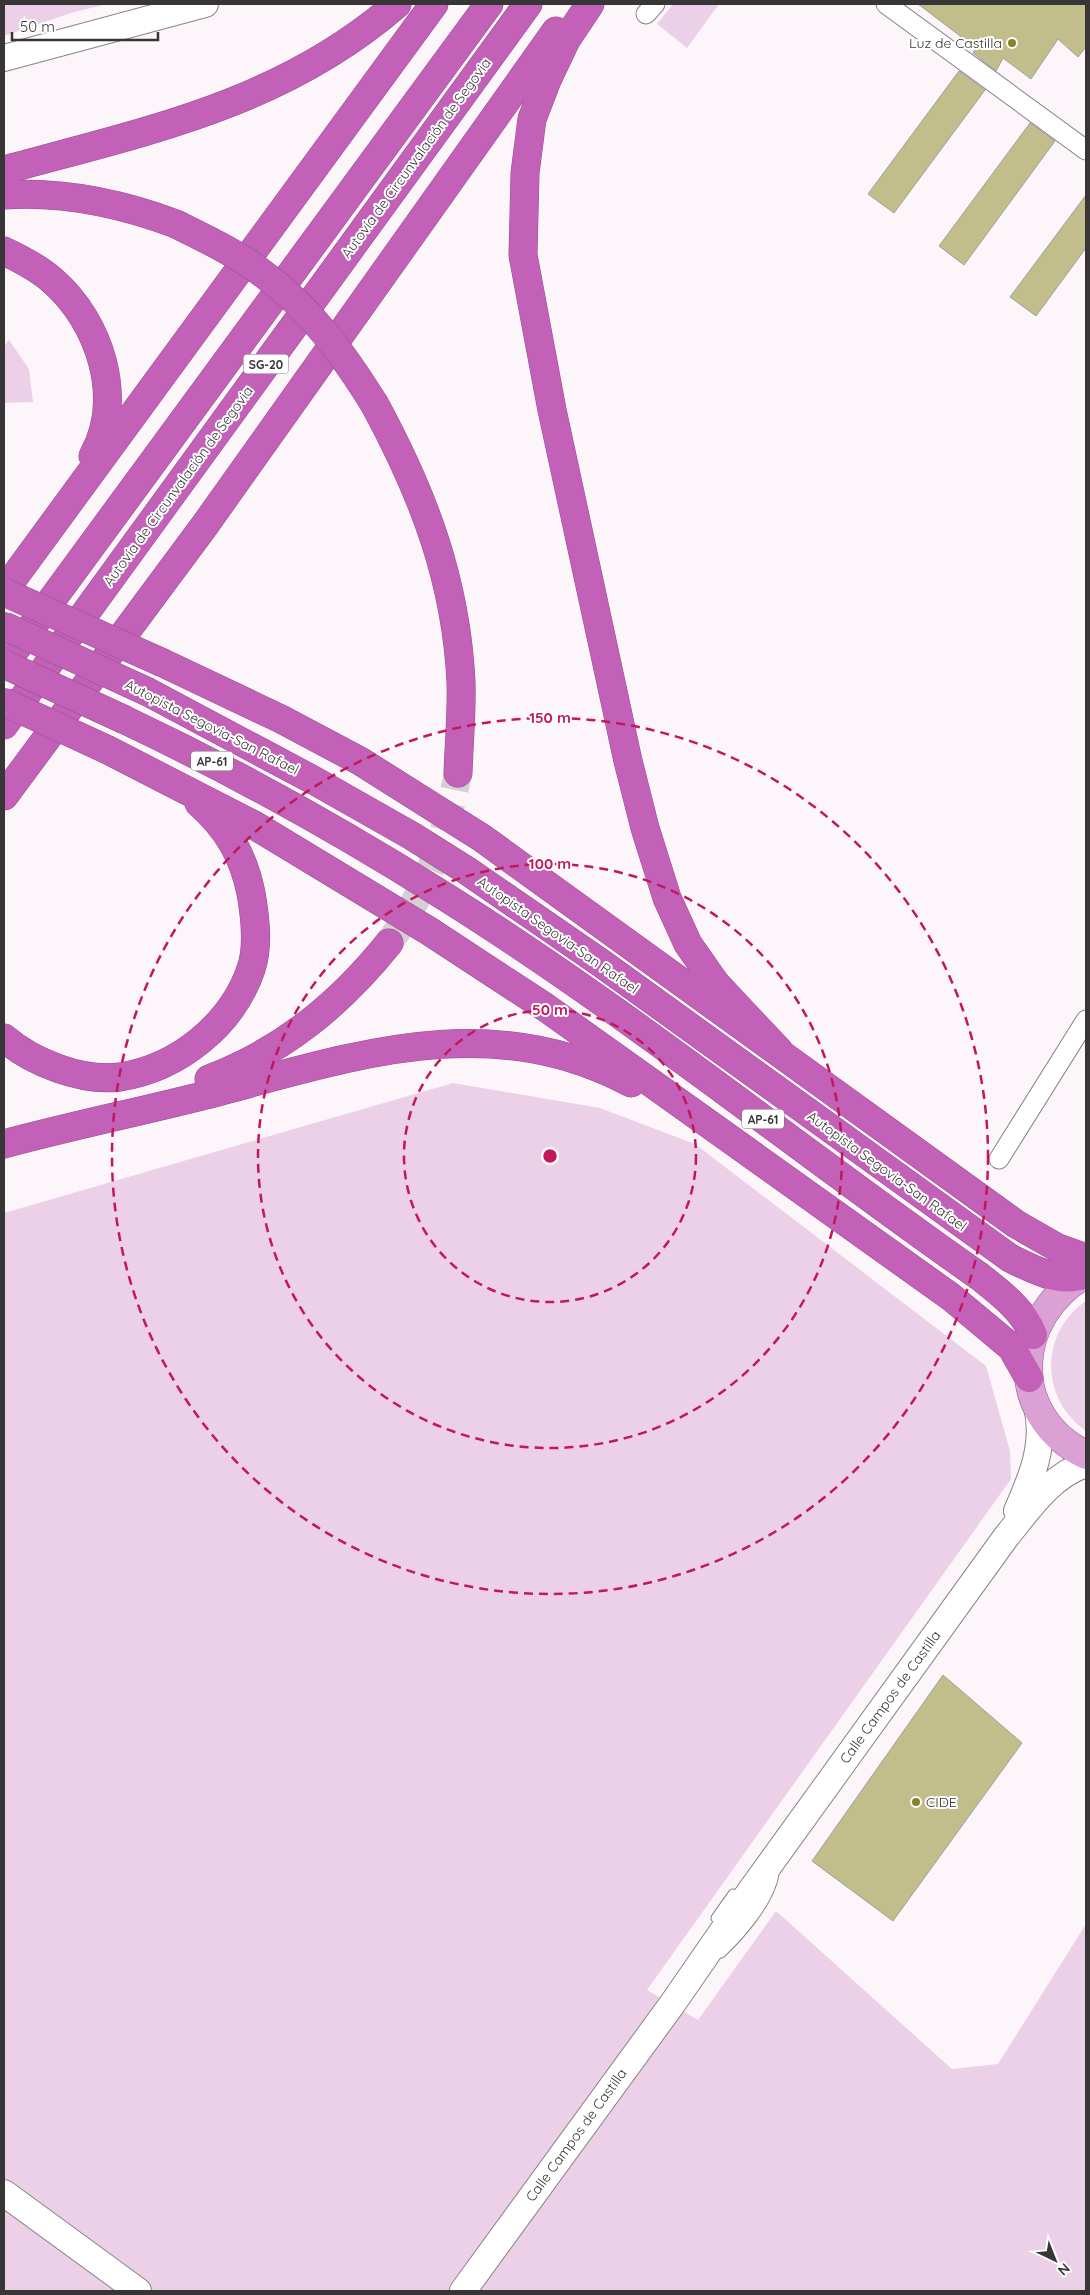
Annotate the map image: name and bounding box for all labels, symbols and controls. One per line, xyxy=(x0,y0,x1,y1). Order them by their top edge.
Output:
scale bar xyxy=(12,10,159,42)
text: 50 m xyxy=(20,17,55,36)
place label: Luz de Castilla xyxy=(909,34,1002,52)
marker: Luz de Castilla xyxy=(1006,37,1018,49)
street label: Autovía de Circunvalación de Segovia xyxy=(337,54,495,262)
road number: SG-20 xyxy=(244,354,288,374)
street label: Autovía de Circunvalación de Segovia xyxy=(99,382,257,590)
street label: Autopista Segovia-San Rafael xyxy=(122,675,302,779)
text: 150 m xyxy=(529,708,571,727)
road number: AP-61 xyxy=(191,751,233,770)
text: 100 m xyxy=(529,854,571,873)
street label: Autopista Segovia-San Rafael xyxy=(474,872,642,998)
text: 50 m xyxy=(532,1000,568,1019)
street label: Autopista Segovia-San Rafael xyxy=(804,1107,970,1235)
road number: AP-61 xyxy=(742,1110,784,1128)
centre of rings xyxy=(541,1147,559,1165)
street label: Calle Campos de Castilla xyxy=(836,1627,944,1767)
place label: CIDE xyxy=(926,1793,957,1811)
marker: CIDE xyxy=(910,1796,922,1808)
street label: Calle Campos de Castilla xyxy=(522,2065,630,2205)
north arrow xyxy=(1030,2235,1080,2285)
text: N xyxy=(1054,2259,1074,2280)

